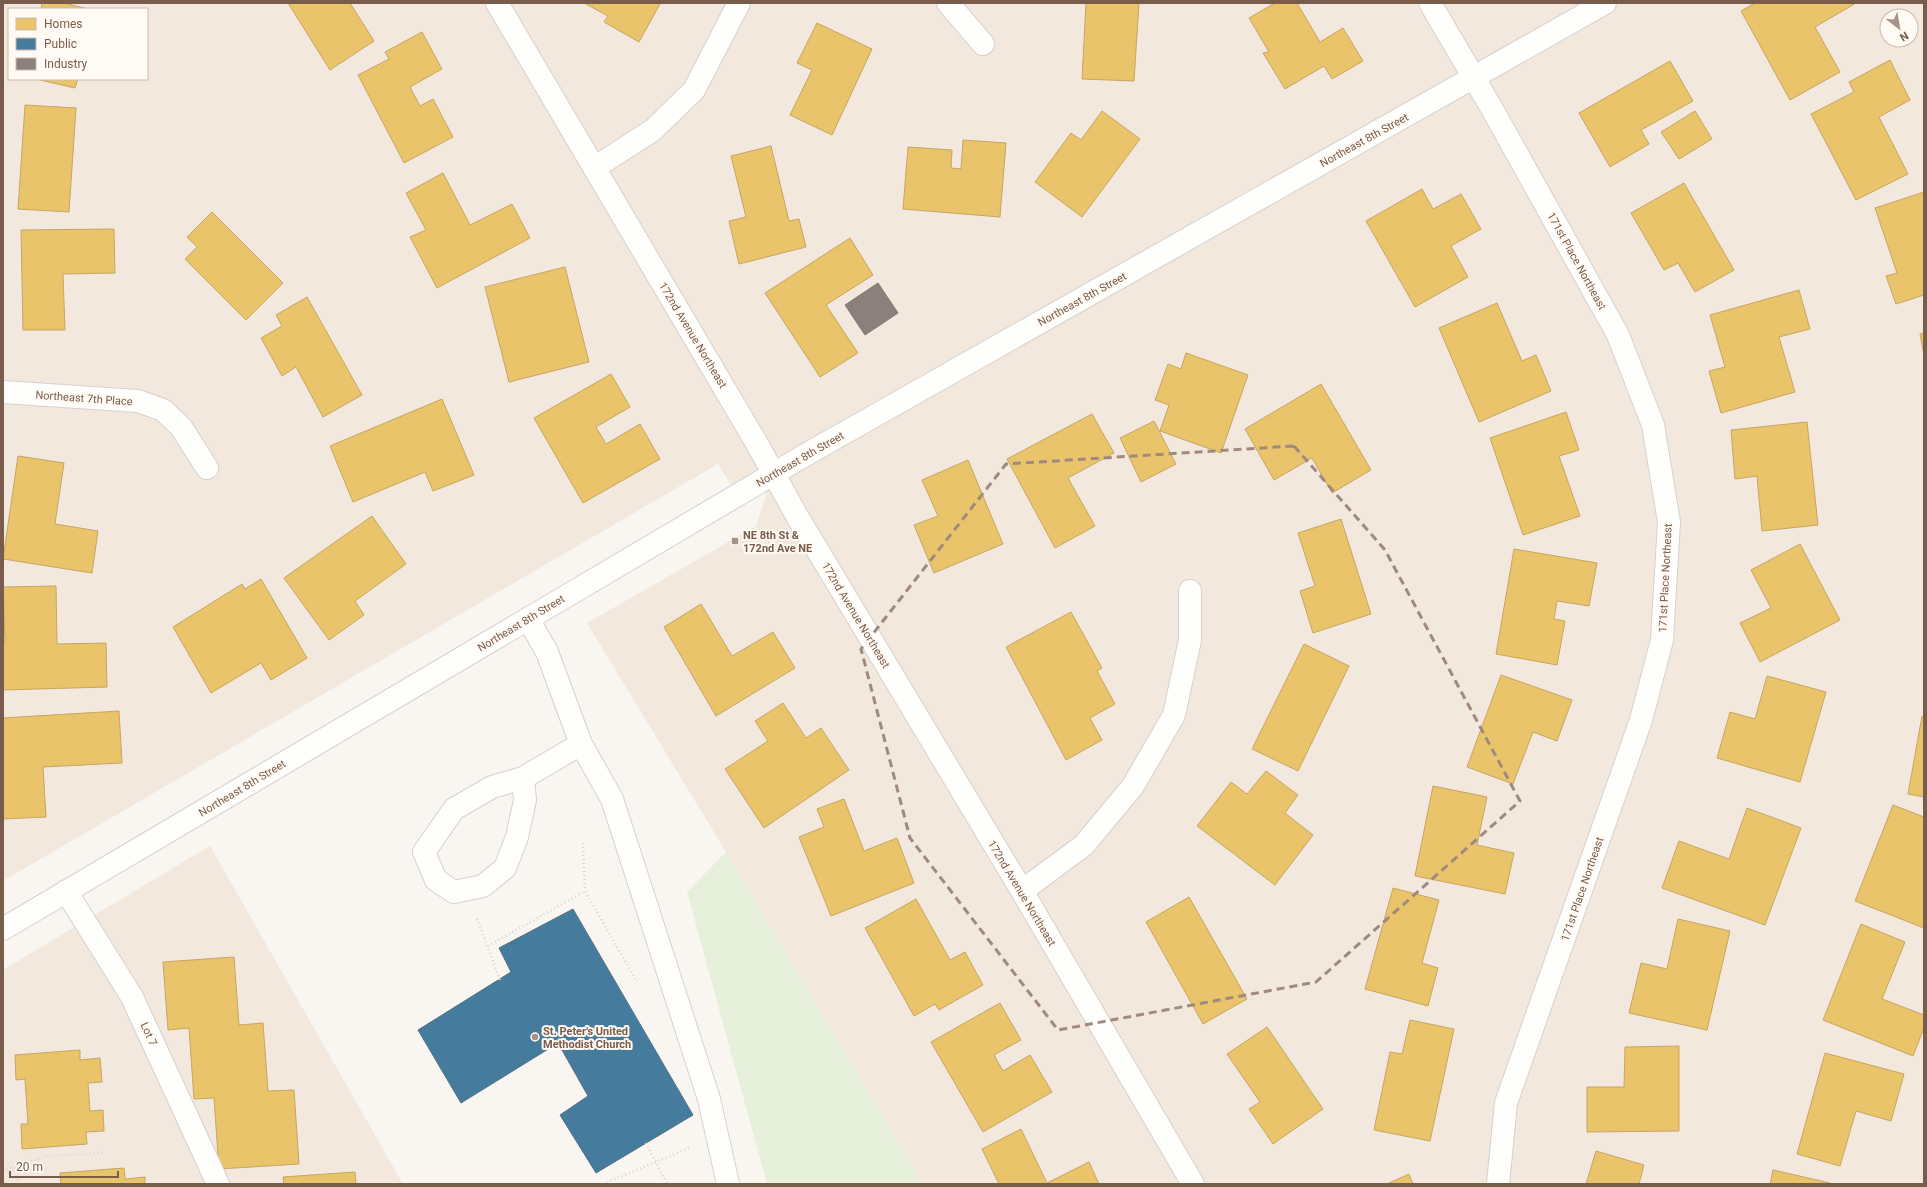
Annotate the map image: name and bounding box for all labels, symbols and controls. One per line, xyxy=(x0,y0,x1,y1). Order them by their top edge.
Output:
legend xyxy=(8,8,148,80)
north arrow xyxy=(1879,8,1919,48)
text: Homes xyxy=(44,17,82,31)
text: N xyxy=(1897,29,1911,44)
text: Public xyxy=(44,37,77,51)
text: Industry xyxy=(44,57,88,71)
street label: Northeast 8th Street xyxy=(1318,111,1411,170)
street label: 171st Place Northeast xyxy=(1544,210,1609,313)
street label: Northeast 8th Street xyxy=(1036,270,1129,329)
street label: 172nd Avenue Northeast xyxy=(656,280,730,391)
street label: Northeast 7th Place xyxy=(35,389,133,408)
street label: Northeast 8th Street xyxy=(754,429,847,490)
street label: 171st Place Northeast xyxy=(1656,523,1675,633)
place label: NE 8th St & 172nd Ave NE xyxy=(743,529,812,555)
marker: NE 8th St & 172nd Ave NE xyxy=(730,536,740,546)
street label: 172nd Avenue Northeast xyxy=(819,560,893,671)
street label: Northeast 8th Street xyxy=(475,592,567,655)
street label: Northeast 8th Street xyxy=(196,757,288,820)
street label: 171st Place Northeast xyxy=(1559,835,1607,943)
street label: 172nd Avenue Northeast xyxy=(985,838,1059,949)
street label: Lot 7 xyxy=(137,1020,160,1048)
place label: St. Peter's United Methodist Church xyxy=(543,1025,631,1051)
marker: St. Peter's United Methodist Church xyxy=(530,1032,540,1042)
scale bar xyxy=(10,1153,118,1179)
text: 20 m xyxy=(16,1160,43,1174)

